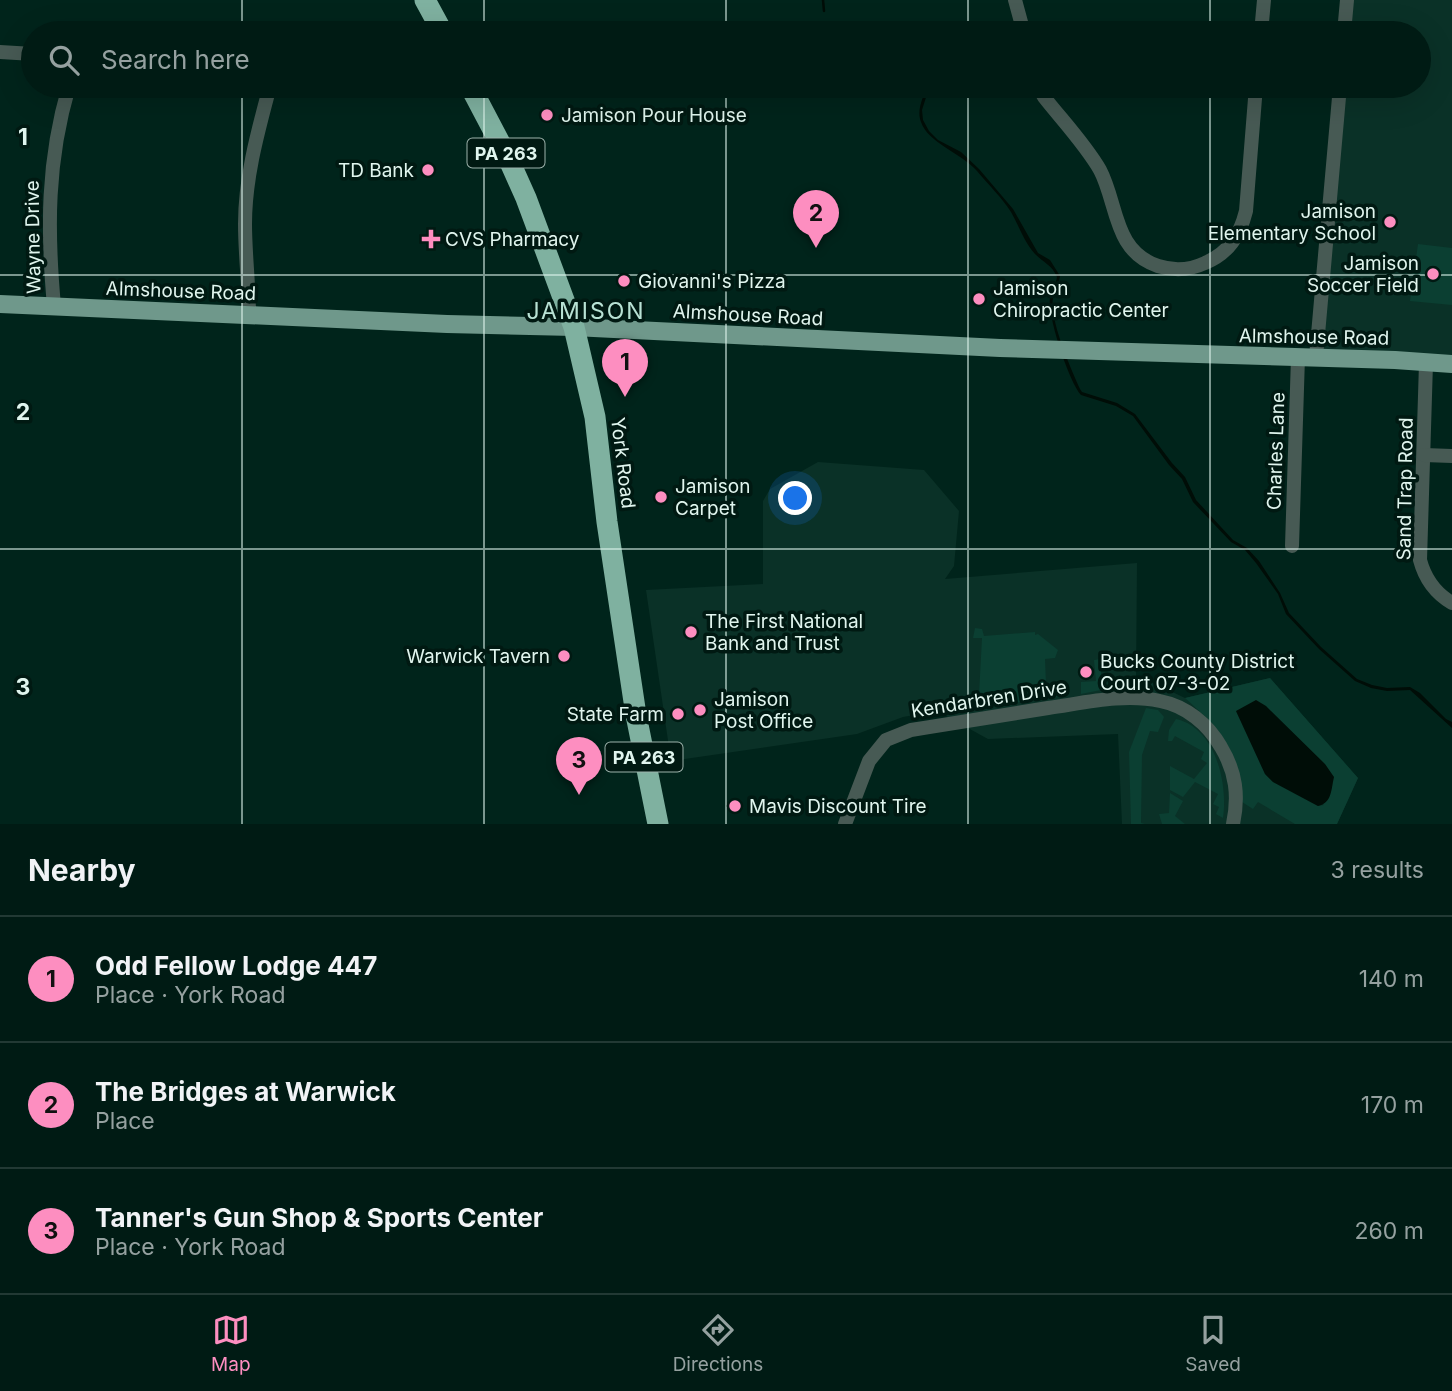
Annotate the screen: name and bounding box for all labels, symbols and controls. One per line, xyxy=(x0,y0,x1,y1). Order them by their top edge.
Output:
search box xyxy=(21,21,1431,98)
icon: search xyxy=(45,41,83,79)
text: Search here xyxy=(101,44,250,75)
place label: Jamison Pour House xyxy=(561,104,747,127)
marker: Jamison Pour House xyxy=(539,107,555,123)
text: 1 xyxy=(18,123,28,151)
road number: PA 263 xyxy=(468,138,544,168)
place label: TD Bank xyxy=(338,159,415,182)
marker: TD Bank xyxy=(420,162,436,178)
street label: Wayne Drive xyxy=(21,180,45,294)
pin: 2 xyxy=(793,190,839,248)
place label: Jamison Elementary School xyxy=(1208,200,1376,245)
marker: Jamison Elementary School xyxy=(1382,214,1398,230)
place label: CVS Pharmacy xyxy=(445,228,580,251)
marker: CVS Pharmacy xyxy=(423,231,439,247)
place label: Jamison Soccer Field xyxy=(1307,252,1419,297)
marker: Jamison Soccer Field xyxy=(1425,266,1441,282)
place label: Giovanni's Pizza xyxy=(638,270,786,293)
marker: Giovanni's Pizza xyxy=(616,273,632,289)
street label: Almshouse Road xyxy=(105,277,257,305)
place label: Jamison Chiropractic Center xyxy=(993,277,1169,322)
marker: Jamison Chiropractic Center xyxy=(971,291,987,307)
district label: JAMISON xyxy=(526,297,646,325)
street label: Almshouse Road xyxy=(672,300,824,330)
street label: Almshouse Road xyxy=(1239,324,1389,350)
pin: 1 xyxy=(602,339,648,397)
street label: Charles Lane xyxy=(1262,392,1290,510)
text: 2 xyxy=(16,398,30,426)
street label: York Road xyxy=(606,416,640,510)
street label: Sand Trap Road xyxy=(1392,417,1418,561)
place label: Jamison Carpet xyxy=(675,475,750,520)
your location xyxy=(778,481,812,515)
marker: Jamison Carpet xyxy=(653,489,669,505)
place label: The First National Bank and Trust xyxy=(705,610,863,655)
marker: The First National Bank and Trust xyxy=(683,624,699,640)
place label: Warwick Tavern xyxy=(406,645,550,668)
marker: Warwick Tavern xyxy=(556,648,572,664)
place label: Bucks County District Court 07-3-02 xyxy=(1100,650,1294,695)
marker: Bucks County District Court 07-3-02 xyxy=(1078,664,1094,680)
text: 3 xyxy=(16,673,30,701)
street label: Kendarbren Drive xyxy=(909,675,1069,723)
place label: Jamison Post Office xyxy=(714,688,813,733)
marker: Jamison Post Office xyxy=(692,702,708,718)
place label: State Farm xyxy=(567,703,664,726)
marker: State Farm xyxy=(670,706,686,722)
pin: 3 xyxy=(556,737,602,795)
road number: PA 263 xyxy=(606,742,682,772)
place label: Mavis Discount Tire xyxy=(749,795,927,818)
marker: Mavis Discount Tire xyxy=(727,798,743,814)
text: Nearby xyxy=(28,852,136,888)
text: 3 results xyxy=(1331,856,1424,884)
text: Odd Fellow Lodge 447 xyxy=(95,950,377,981)
text: 1 xyxy=(46,965,56,993)
text: 140 m xyxy=(1359,965,1424,993)
text: Place · York Road xyxy=(95,981,286,1009)
text: The Bridges at Warwick xyxy=(95,1076,396,1107)
text: 2 xyxy=(44,1091,58,1119)
text: 170 m xyxy=(1361,1091,1424,1119)
text: Place xyxy=(95,1107,155,1135)
text: Tanner's Gun Shop & Sports Center xyxy=(95,1202,543,1233)
text: 3 xyxy=(44,1217,58,1245)
text: 260 m xyxy=(1355,1217,1424,1245)
text: Place · York Road xyxy=(95,1233,286,1261)
tab: Map xyxy=(211,1311,251,1376)
tab: Directions xyxy=(673,1311,763,1376)
tab: Saved xyxy=(1185,1311,1241,1376)

